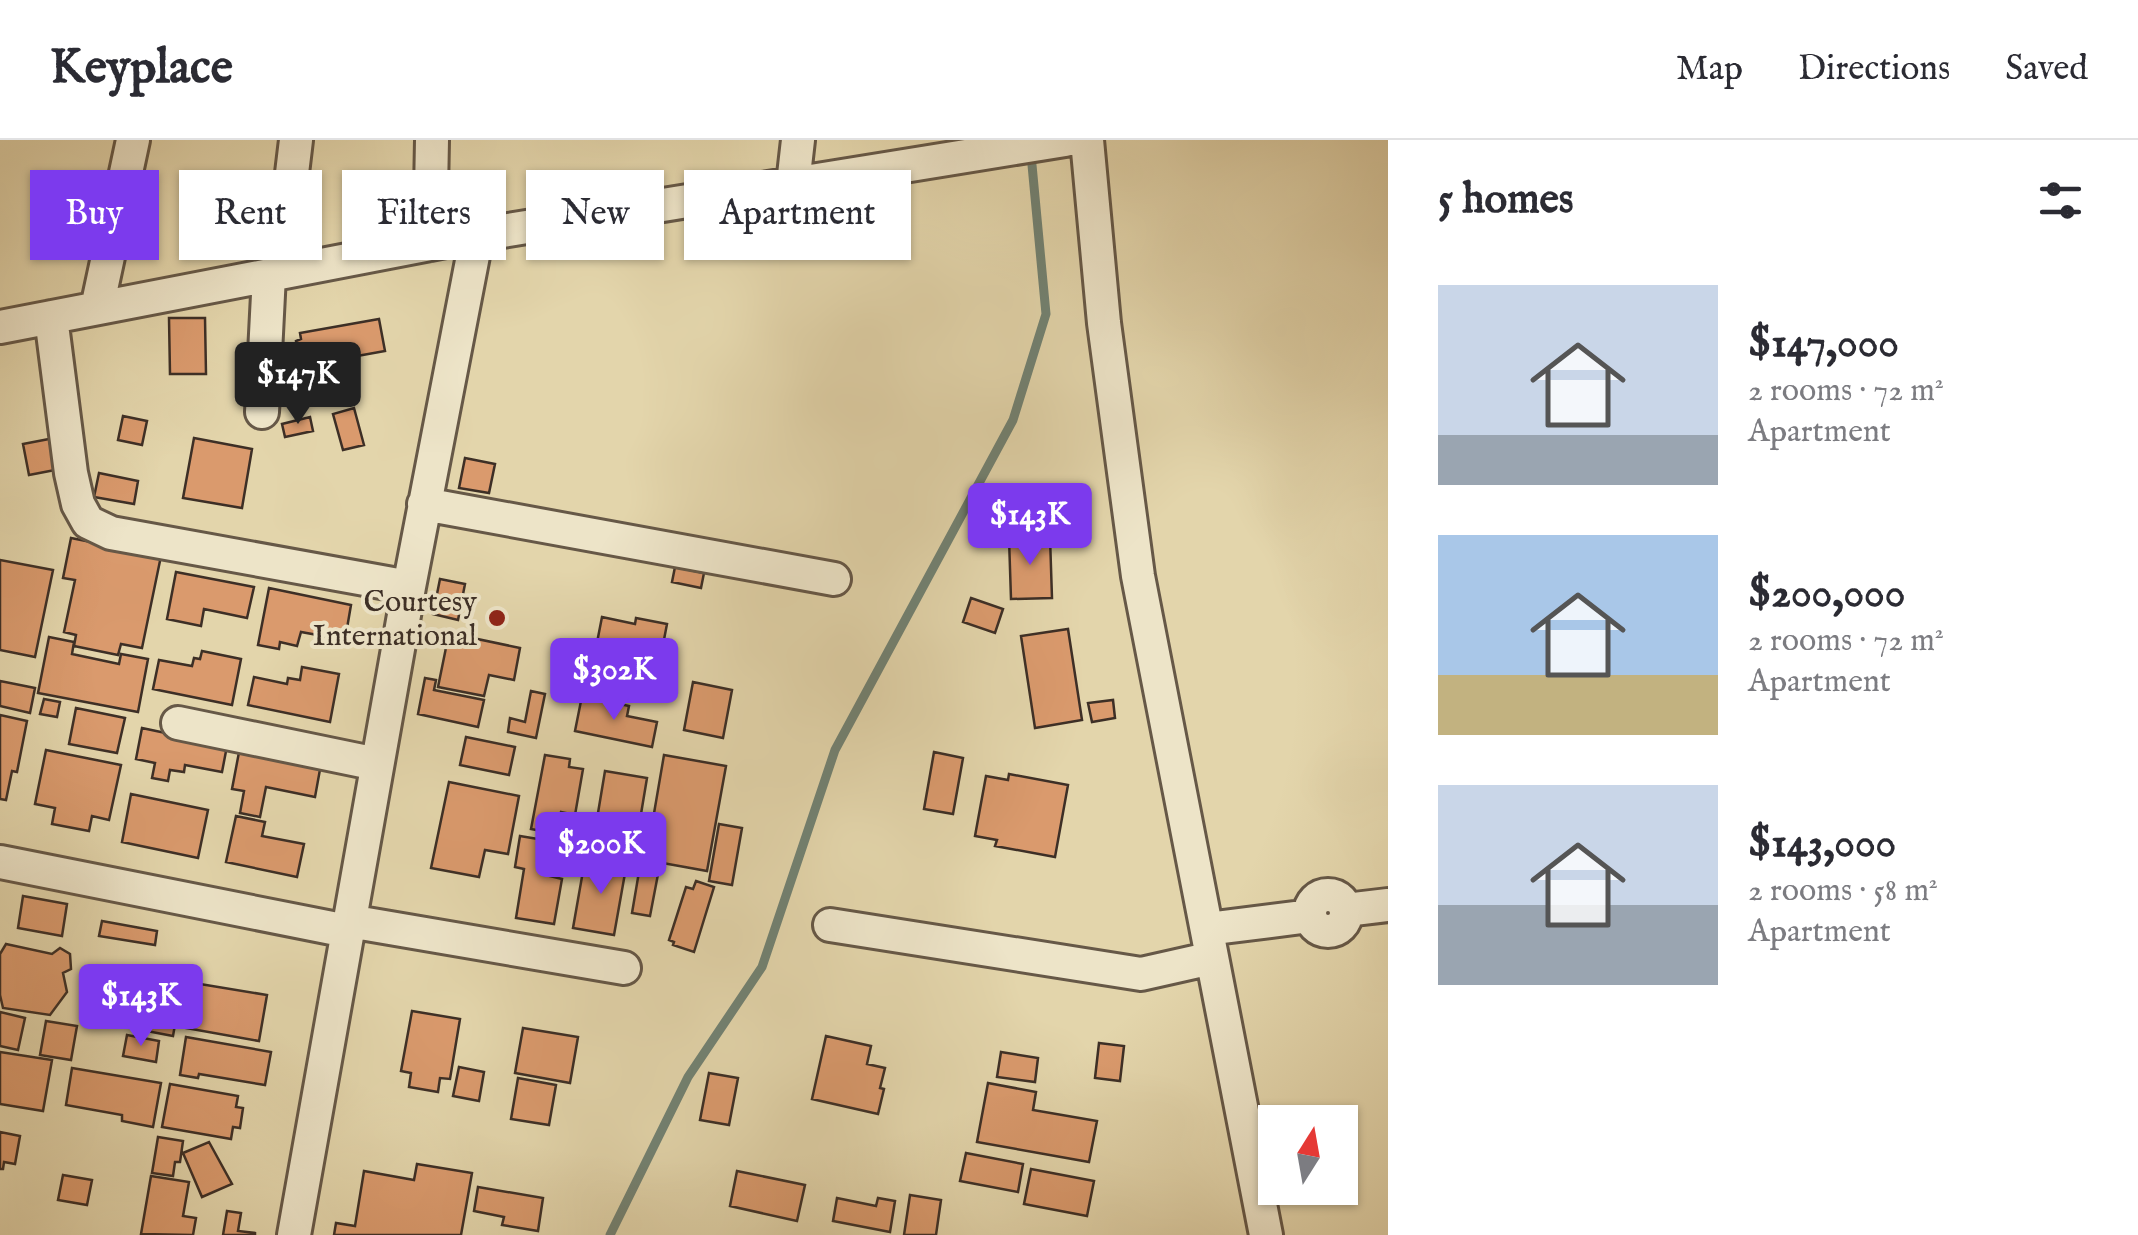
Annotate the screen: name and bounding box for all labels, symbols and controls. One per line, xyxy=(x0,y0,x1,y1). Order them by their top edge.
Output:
text: Keyplace xyxy=(50,39,233,99)
text: Map xyxy=(1676,47,1743,92)
text: Directions xyxy=(1798,47,1950,92)
text: Saved xyxy=(2005,47,2088,92)
chip: Buy xyxy=(30,170,159,260)
chip: Rent xyxy=(179,170,322,260)
chip: Filters xyxy=(342,170,506,260)
chip: New xyxy=(526,170,664,260)
chip: Apartment xyxy=(684,170,911,260)
icon: filters xyxy=(2033,173,2088,228)
text: 5 homes xyxy=(1438,174,1574,227)
text: $147,000 xyxy=(1748,318,1899,371)
icon: home xyxy=(1518,325,1638,445)
pin: $147K xyxy=(228,342,368,427)
text: $147K xyxy=(257,354,339,395)
text: 2 rooms · 72 m² xyxy=(1748,371,1944,412)
text: Apartment xyxy=(1748,412,1891,453)
pin: $143K xyxy=(960,483,1100,568)
text: $143K xyxy=(990,495,1070,536)
text: $200,000 xyxy=(1748,568,1905,621)
icon: home xyxy=(1518,575,1638,695)
place label: Courtesy International xyxy=(313,584,478,656)
marker: Courtesy International xyxy=(486,607,508,629)
text: 2 rooms · 72 m² xyxy=(1748,621,1944,662)
pin: $302K xyxy=(544,638,684,723)
text: $302K xyxy=(572,650,656,691)
text: Apartment xyxy=(1748,662,1891,703)
pin: $200K xyxy=(531,812,671,897)
text: $143,000 xyxy=(1748,818,1896,871)
text: $200K xyxy=(557,824,645,865)
icon: home xyxy=(1518,825,1638,945)
text: 2 rooms · 58 m² xyxy=(1748,871,1938,912)
text: Apartment xyxy=(1748,912,1891,953)
pin: $143K xyxy=(71,964,211,1049)
text: $143K xyxy=(101,976,181,1017)
north arrow xyxy=(1258,1105,1358,1205)
map controls xyxy=(1258,1105,1358,1205)

